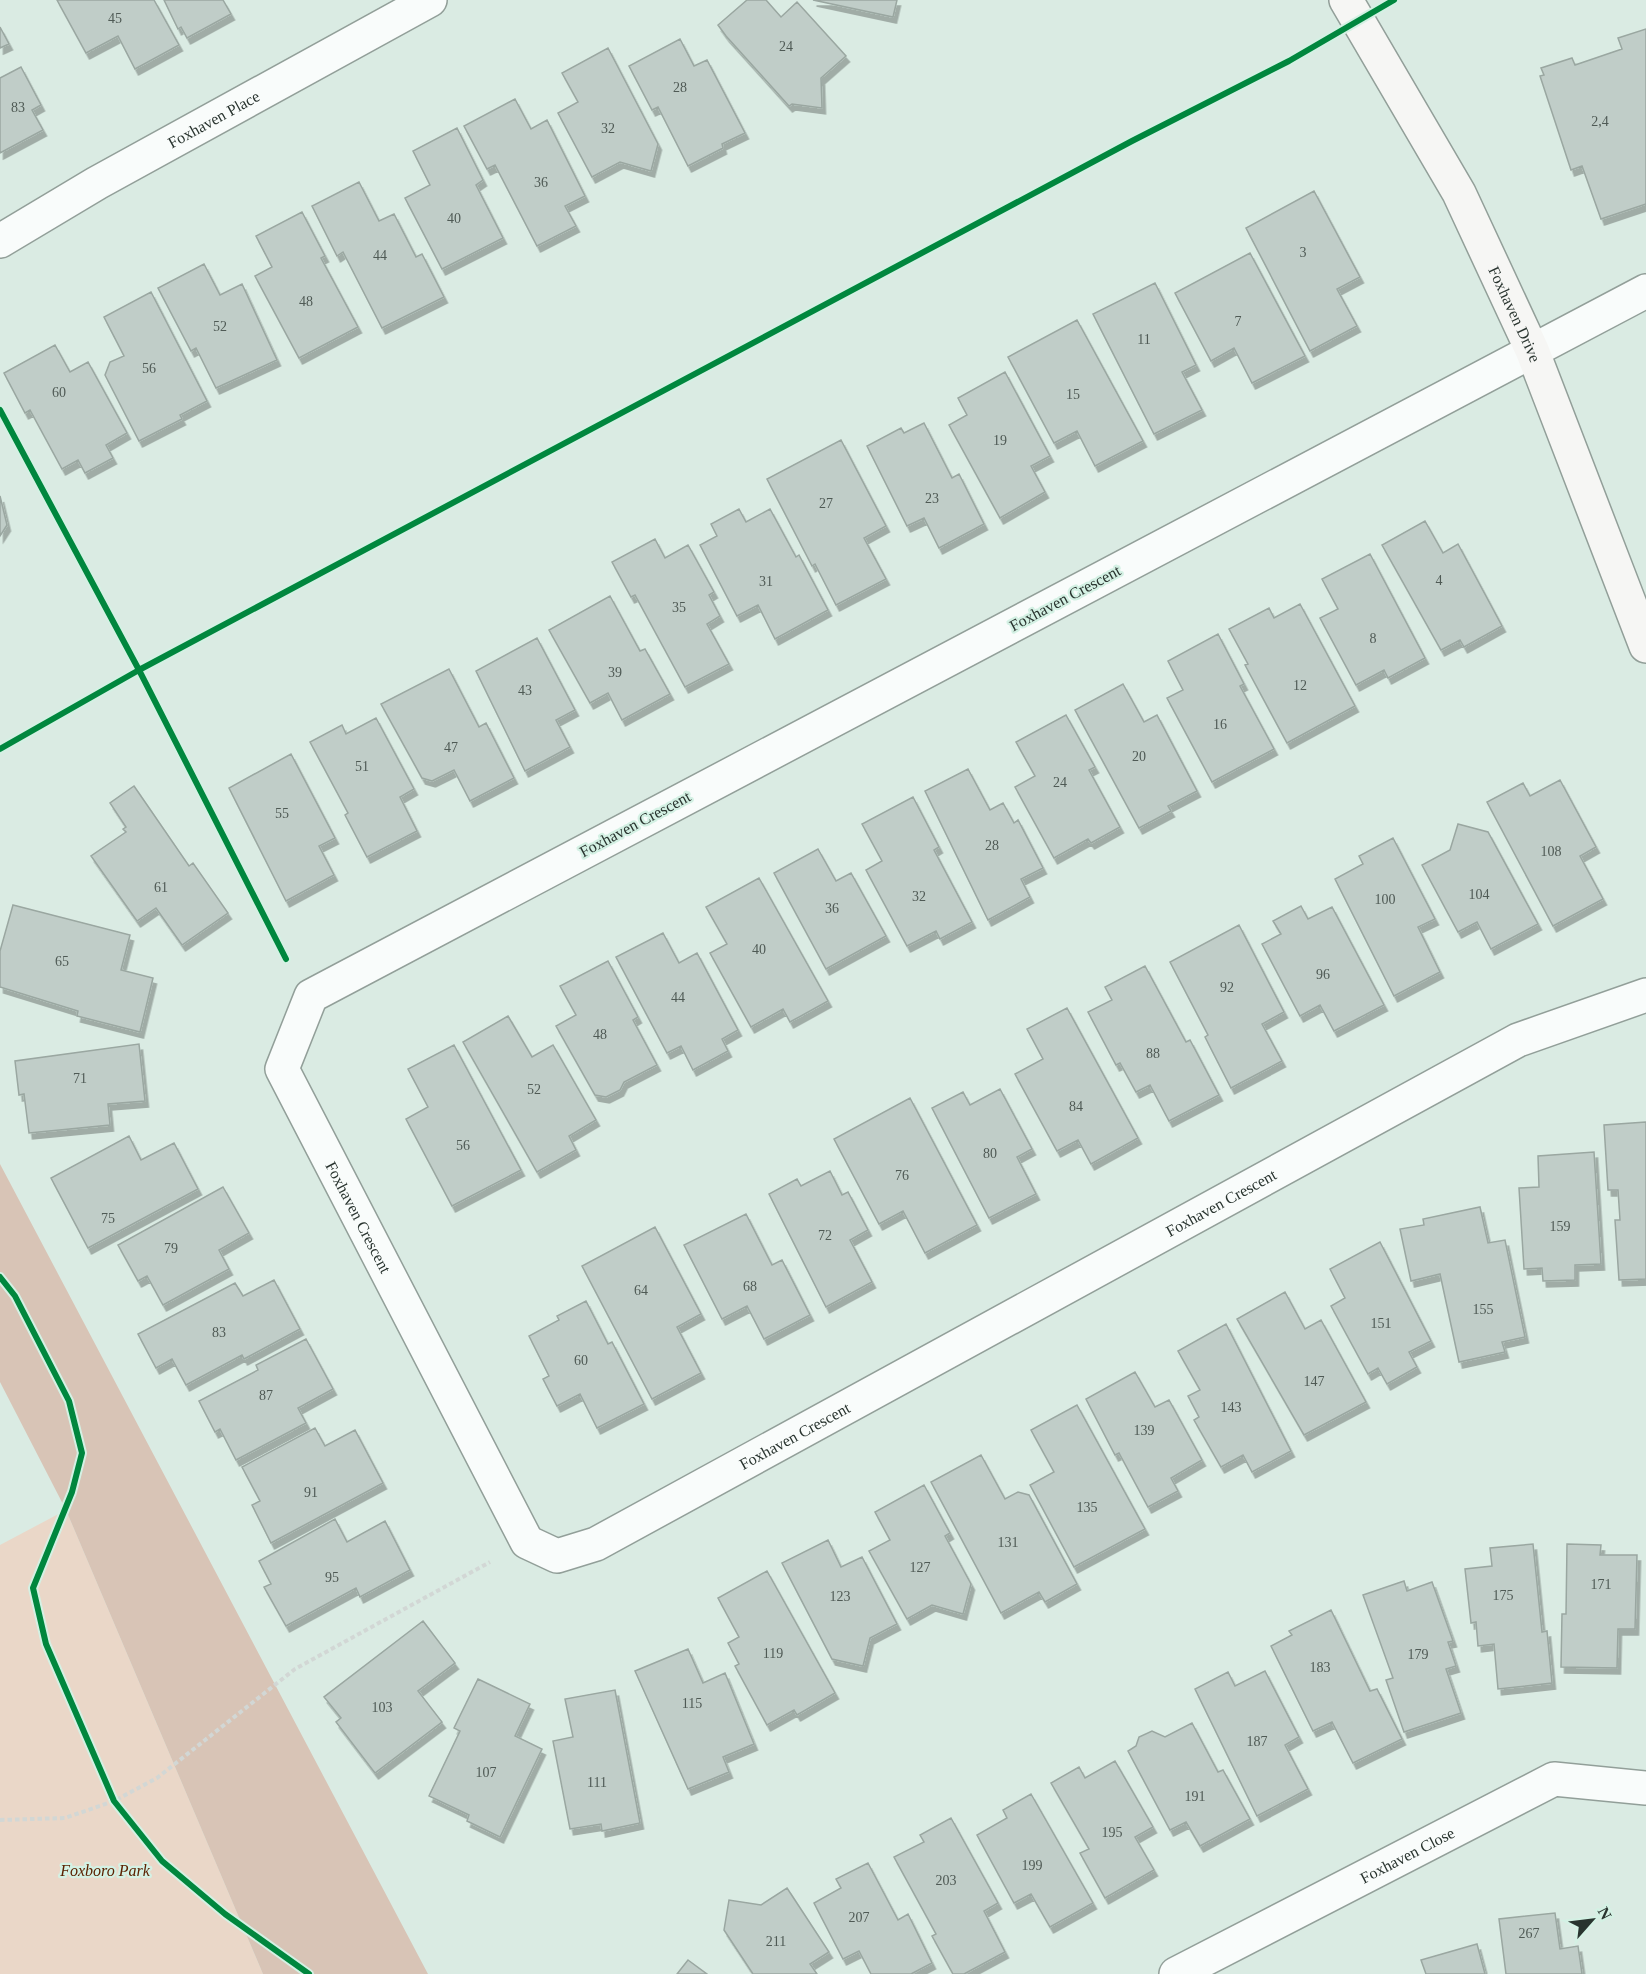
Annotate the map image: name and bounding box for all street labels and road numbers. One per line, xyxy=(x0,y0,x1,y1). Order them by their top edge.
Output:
street label: Foxhaven Place xyxy=(165,87,262,151)
street label: Foxhaven Drive xyxy=(1486,263,1544,364)
street label: Foxhaven Crescent xyxy=(1007,561,1124,634)
street label: Foxhaven Crescent xyxy=(577,787,694,860)
street label: Foxhaven Crescent xyxy=(323,1158,395,1276)
street label: Foxhaven Crescent xyxy=(1163,1165,1279,1239)
street label: Foxhaven Crescent xyxy=(736,1398,853,1473)
street label: Foxhaven Close xyxy=(1357,1823,1457,1886)

